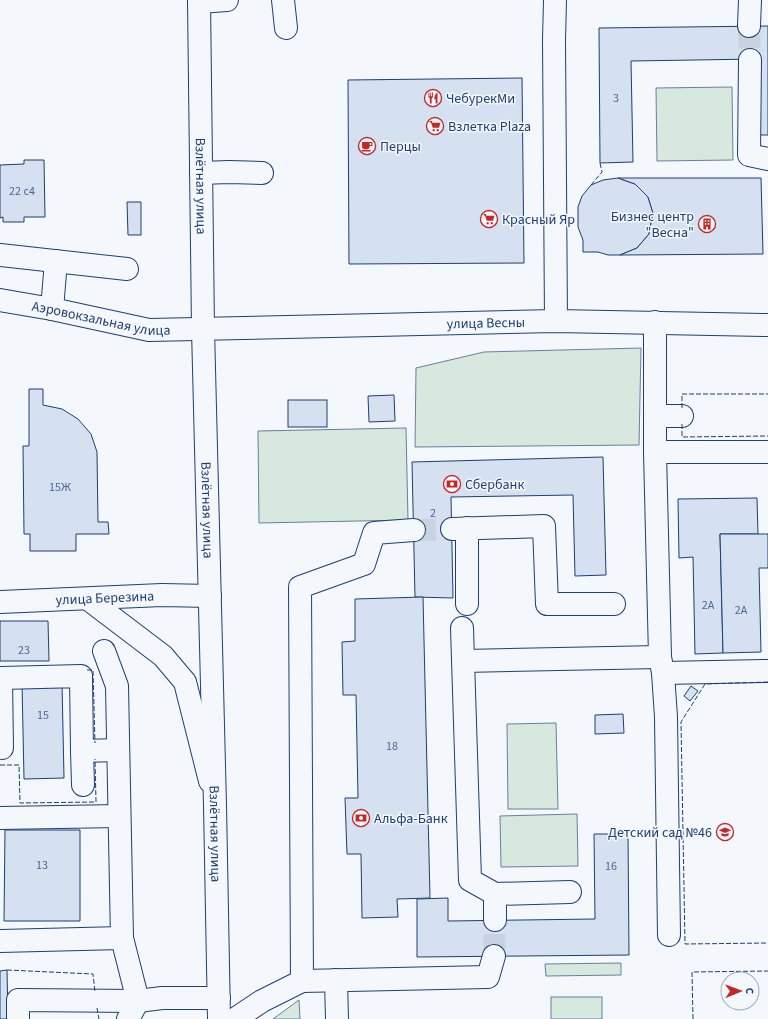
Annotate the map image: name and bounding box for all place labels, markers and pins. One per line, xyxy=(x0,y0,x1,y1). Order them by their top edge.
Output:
restaurant icon: ЧебурекМи xyxy=(423,88,443,108)
place label: ЧебурекМи xyxy=(446,89,515,109)
supermarket icon: Взлетка Plaza xyxy=(425,116,445,136)
place label: Взлетка Plaza xyxy=(448,117,531,137)
cafe icon: Перцы xyxy=(357,136,377,156)
place label: Перцы xyxy=(380,137,421,157)
place label: Бизнес центр "Весна" xyxy=(611,207,694,243)
supermarket icon: Красный Яр xyxy=(479,209,499,229)
place label: Красный Яр xyxy=(502,210,575,230)
building icon: Бизнес центр "Весна" xyxy=(697,214,717,234)
bank icon: Сбербанк xyxy=(442,474,462,494)
place label: Сбербанк xyxy=(465,475,524,495)
bank icon: Альфа-Банк xyxy=(351,808,371,828)
place label: Альфа-Банк xyxy=(374,809,448,829)
school or university icon: Детский сад №46 xyxy=(715,822,735,842)
place label: Детский сад №46 xyxy=(608,823,712,843)

